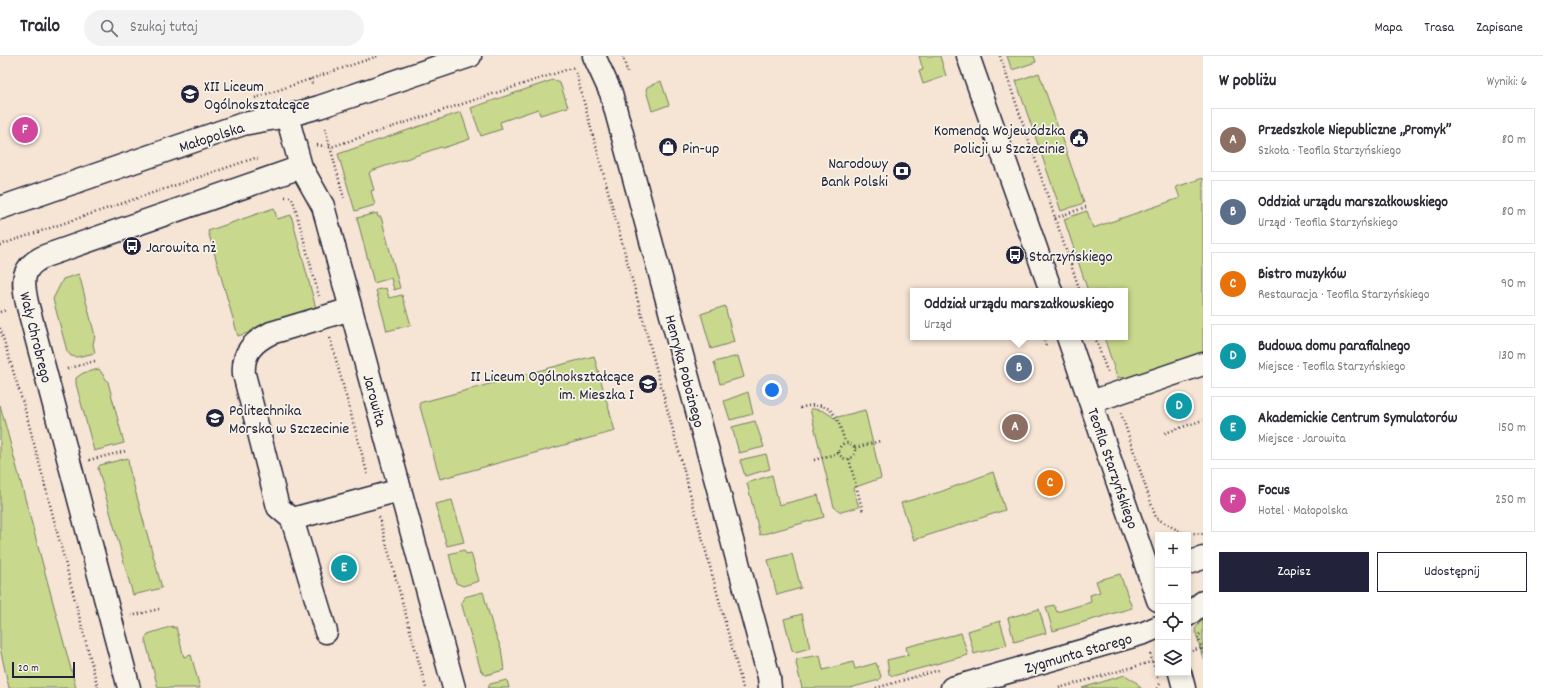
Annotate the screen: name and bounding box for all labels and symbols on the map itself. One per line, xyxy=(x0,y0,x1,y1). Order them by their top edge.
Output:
place label: XII Liceum Ogólnokształcące xyxy=(204,76,309,117)
school or university icon: XII Liceum Ogólnokształcące xyxy=(179,83,201,105)
pin: F xyxy=(12,115,38,145)
street label: Małopolska xyxy=(176,117,248,160)
place label: Komenda Wojewódzka Policji w Szczecinie xyxy=(934,120,1065,161)
public building icon: Komenda Wojewódzka Policji w Szczecinie xyxy=(1068,127,1090,149)
shop icon: Pin-up xyxy=(657,136,679,158)
place label: Pin-up xyxy=(682,138,719,161)
place label: Narodowy Bank Polski xyxy=(821,153,889,194)
bank icon: Narodowy Bank Polski xyxy=(891,160,913,182)
bus stop icon: Jarowita nż xyxy=(121,235,143,257)
place label: Jarowita nż xyxy=(146,237,216,260)
bus stop icon: Starzyńskiego xyxy=(1004,244,1026,266)
place label: Starzyńskiego xyxy=(1029,246,1113,269)
street label: Wały Chrobrego xyxy=(12,290,57,386)
street label: Henryka Pobożnego xyxy=(657,313,710,431)
pin: B xyxy=(1006,353,1032,383)
place label: II Liceum Ogólnokształcące im. Mieszka I xyxy=(470,366,634,407)
street label: Jarowita xyxy=(356,372,392,430)
school or university icon: II Liceum Ogólnokształcące im. Mieszka I xyxy=(637,373,659,395)
your location xyxy=(762,380,782,400)
pin: D xyxy=(1166,391,1192,421)
place label: Politechnika Morska w Szczecinie xyxy=(229,400,349,441)
street label: Teofila Starzyńskiego xyxy=(1080,405,1143,532)
school or university icon: Politechnika Morska w Szczecinie xyxy=(204,407,226,429)
pin: A xyxy=(1002,412,1028,442)
pin: C xyxy=(1037,468,1063,498)
pin: E xyxy=(331,553,357,583)
street label: Zygmunta Starego xyxy=(1022,628,1135,681)
scale bar xyxy=(12,660,75,679)

